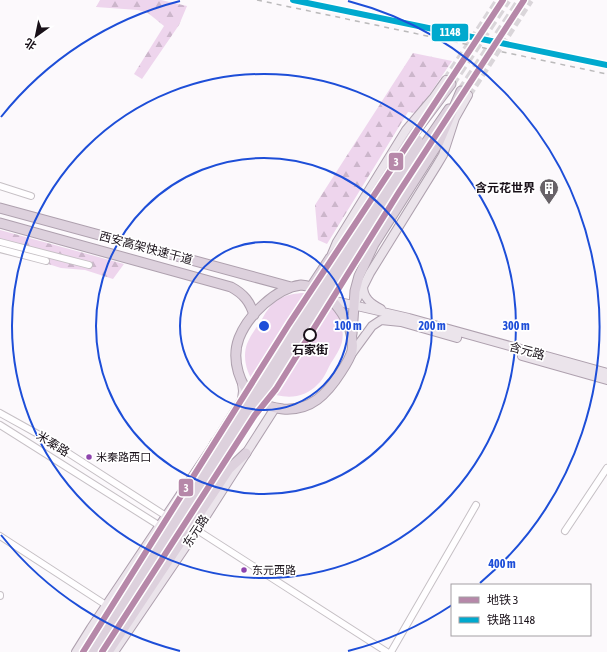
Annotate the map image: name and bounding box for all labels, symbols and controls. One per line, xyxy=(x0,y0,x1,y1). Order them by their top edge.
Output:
north arrow xyxy=(16,16,56,56)
line badge: 1148 xyxy=(431,23,469,42)
text: 1148 xyxy=(440,26,460,38)
text: 北 xyxy=(23,36,38,52)
line badge: 3 xyxy=(388,152,404,171)
text: 3 xyxy=(393,156,399,168)
building icon: 含元花世界 xyxy=(538,177,560,205)
place label: 含元花世界 xyxy=(475,181,535,195)
street label: 西安高架快速干道 xyxy=(98,229,194,267)
centre of rings xyxy=(257,319,271,333)
text: 100 m xyxy=(334,319,362,333)
text: 200 m xyxy=(418,319,446,333)
text: 300 m xyxy=(502,319,530,333)
marker: 石家街 xyxy=(303,328,317,342)
street label: 含元路 xyxy=(508,340,546,362)
place label: 石家街 xyxy=(292,343,328,357)
street label: 米秦路 xyxy=(34,429,72,459)
place label: 米秦路西口 xyxy=(96,451,151,463)
marker: 米秦路西口 xyxy=(84,452,94,462)
line badge: 3 xyxy=(178,478,194,497)
text: 3 xyxy=(183,482,189,494)
street label: 东元路 xyxy=(180,512,212,550)
text: 400 m xyxy=(487,557,516,571)
place label: 东元西路 xyxy=(252,564,296,576)
marker: 东元西路 xyxy=(239,565,249,575)
legend xyxy=(451,584,591,636)
text: 地铁 3 xyxy=(487,593,518,607)
text: 铁路 1148 xyxy=(487,613,536,627)

